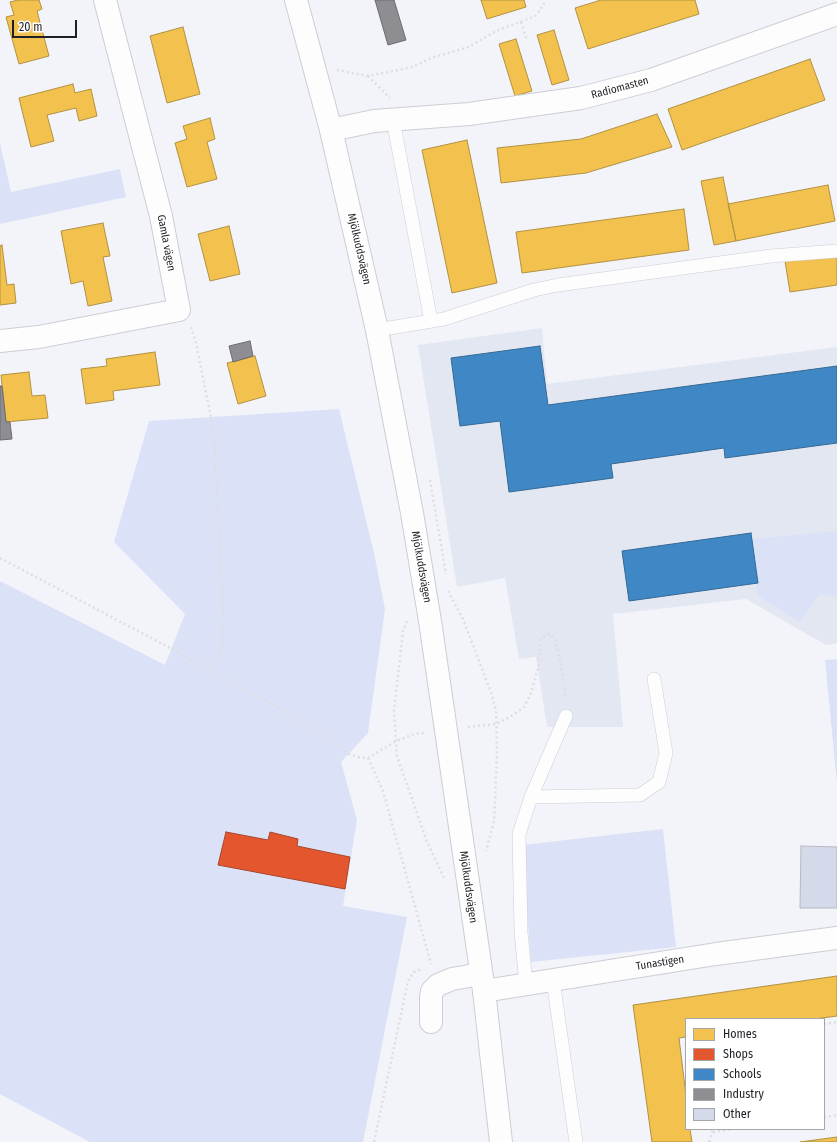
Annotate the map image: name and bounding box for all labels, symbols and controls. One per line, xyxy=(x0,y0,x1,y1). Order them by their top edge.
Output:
scale bar xyxy=(14,12,79,38)
text: 20 m xyxy=(19,20,43,34)
street label: Radiomasten xyxy=(590,74,650,102)
street label: Mjölkuddsvägen xyxy=(344,212,374,286)
street label: Gamla vägen xyxy=(154,214,178,272)
street label: Mjölkuddsvägen xyxy=(408,530,434,604)
street label: Mjölkuddsvägen xyxy=(456,850,480,924)
street label: Tunastigen xyxy=(635,953,685,973)
legend xyxy=(685,1018,825,1130)
text: Homes xyxy=(723,1027,757,1041)
text: Shops xyxy=(723,1047,753,1061)
text: Schools xyxy=(723,1067,761,1081)
text: Industry xyxy=(723,1087,764,1101)
text: Other xyxy=(723,1107,751,1121)

